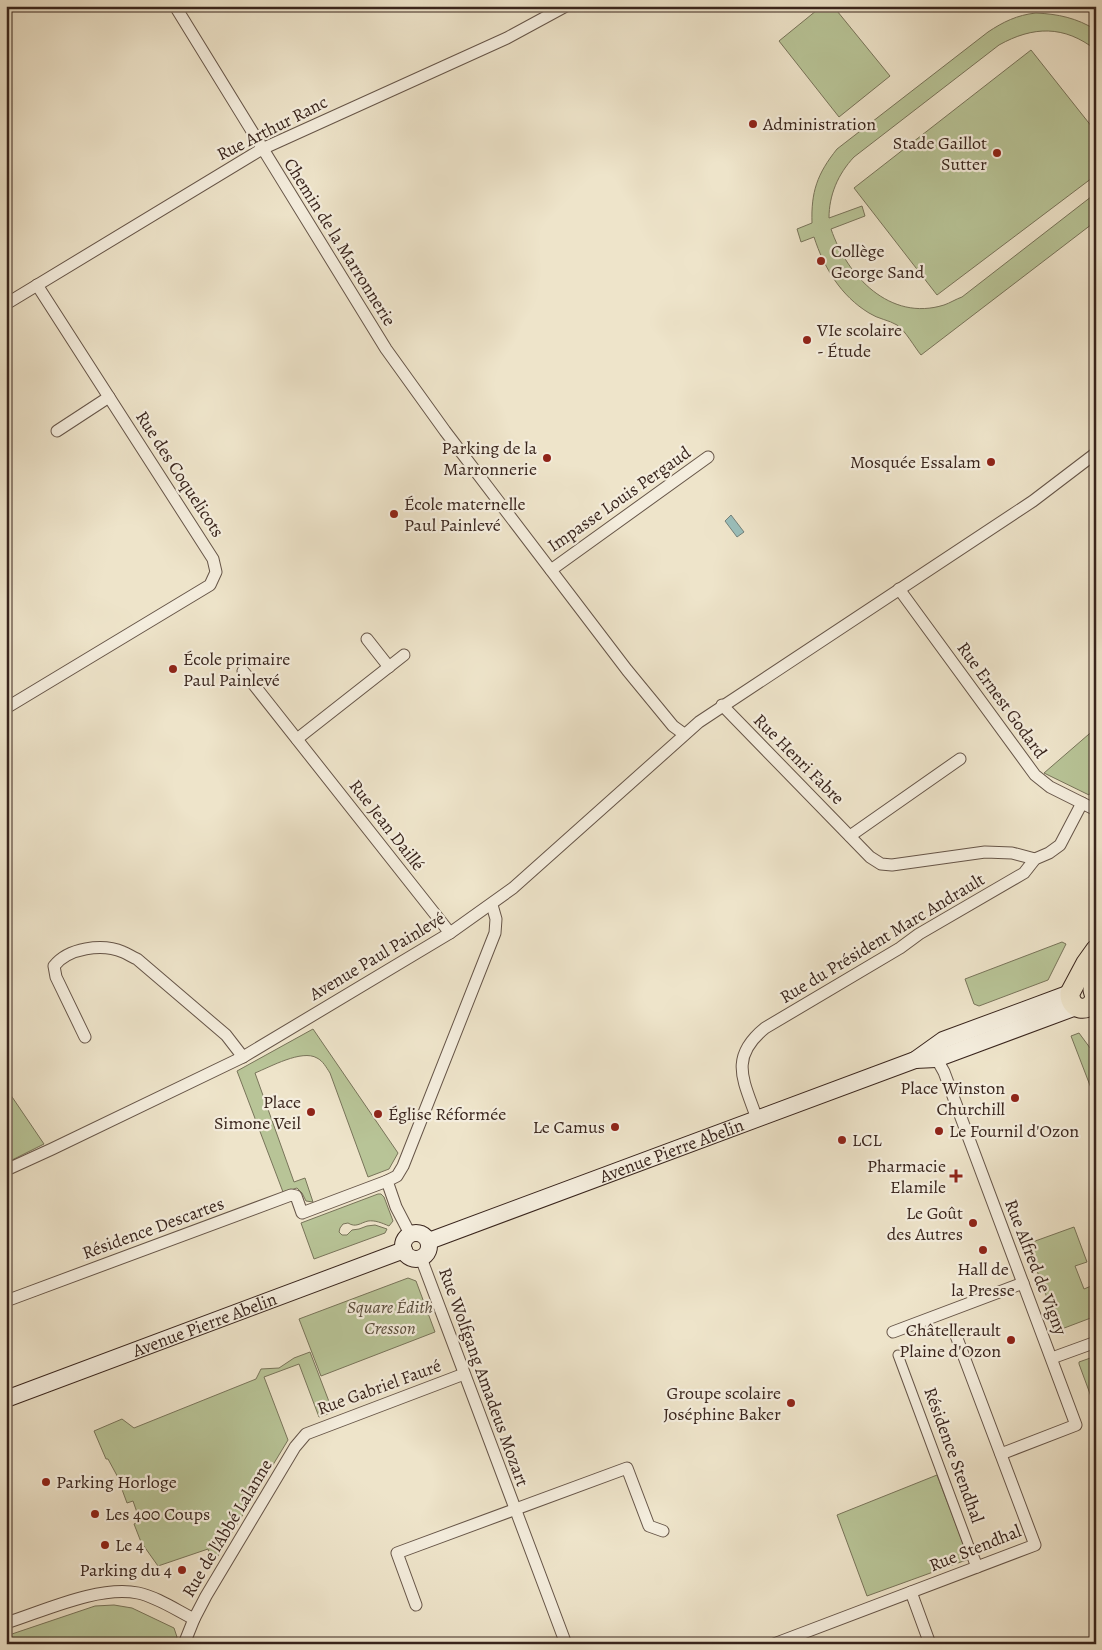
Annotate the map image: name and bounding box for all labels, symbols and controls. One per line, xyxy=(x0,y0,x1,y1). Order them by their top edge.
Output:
street label: Rue Arthur Ranc xyxy=(213,90,331,166)
place label: Administration xyxy=(762,112,876,136)
marker: Administration xyxy=(747,118,759,130)
place label: Stade Gaillot Sutter xyxy=(893,131,987,176)
marker: Stade Gaillot Sutter xyxy=(991,147,1003,159)
street label: Chemin de la Marronnerie xyxy=(278,153,402,331)
place label: Collège George Sand xyxy=(831,239,925,284)
marker: Collège George Sand xyxy=(815,255,827,267)
place label: VIe scolaire - Étude xyxy=(816,318,902,363)
marker: VIe scolaire - Étude xyxy=(801,334,813,346)
street label: Rue des Coquelicots xyxy=(130,406,230,542)
place label: Parking de la Marronnerie xyxy=(442,436,538,481)
street label: Impasse Louis Pergaud xyxy=(543,440,696,557)
place label: Mosquée Essalam xyxy=(850,450,981,474)
marker: Parking de la Marronnerie xyxy=(541,452,553,464)
marker: Mosquée Essalam xyxy=(985,456,997,468)
place label: École maternelle Paul Painlevé xyxy=(404,492,526,537)
marker: École maternelle Paul Painlevé xyxy=(388,508,400,520)
street label: Rue Ernest Godard xyxy=(952,637,1053,763)
place label: École primaire Paul Painlevé xyxy=(183,647,290,692)
marker: École primaire Paul Painlevé xyxy=(167,663,179,675)
street label: Rue Henri Fabre xyxy=(748,708,850,810)
street label: Rue Jean Daillé xyxy=(344,774,430,876)
street label: Rue du Président Marc Andrault xyxy=(775,867,989,1009)
street label: Avenue Paul Painlevé xyxy=(304,906,449,1006)
place label: Place Winston Churchill xyxy=(900,1076,1006,1121)
place label: Place Simone Veil xyxy=(214,1090,302,1135)
marker: Place Winston Churchill xyxy=(1009,1092,1021,1104)
place label: Église Réformée xyxy=(388,1102,506,1126)
marker: Place Simone Veil xyxy=(305,1106,317,1118)
marker: Église Réformée xyxy=(372,1108,384,1120)
street label: Avenue Pierre Abelin xyxy=(595,1113,747,1189)
place label: Le Camus xyxy=(533,1115,605,1139)
place label: Le Fournil d'Ozon xyxy=(949,1119,1079,1143)
marker: Le Camus xyxy=(609,1121,621,1133)
marker: Le Fournil d'Ozon xyxy=(933,1125,945,1137)
place label: LCL xyxy=(852,1128,882,1152)
marker: LCL xyxy=(836,1134,848,1146)
place label: Pharmacie Elamile xyxy=(867,1154,946,1199)
marker: Pharmacie Elamile xyxy=(950,1170,962,1182)
street label: Résidence Descartes xyxy=(79,1191,227,1265)
street label: Rue Alfred de Vigny xyxy=(999,1196,1073,1339)
place label: Le Goût des Autres xyxy=(887,1201,963,1246)
marker: Le Goût des Autres xyxy=(967,1217,979,1229)
marker: Hall de la Presse xyxy=(977,1244,989,1256)
place label: Hall de la Presse xyxy=(951,1257,1015,1302)
street label: Rue Wolfgang Amadeus Mozart xyxy=(433,1264,535,1490)
street label: Avenue Pierre Abelin xyxy=(128,1287,280,1363)
park label: Square Édith Cresson xyxy=(347,1295,433,1340)
place label: Châtellerault Plaine d'Ozon xyxy=(899,1318,1001,1363)
marker: Châtellerault Plaine d'Ozon xyxy=(1005,1334,1017,1346)
street label: Rue Gabriel Fauré xyxy=(314,1353,444,1421)
place label: Groupe scolaire Joséphine Baker xyxy=(663,1381,781,1426)
street label: Résidence Stendhal xyxy=(918,1384,990,1527)
marker: Groupe scolaire Joséphine Baker xyxy=(785,1397,797,1409)
street label: Rue de l'Abbé Lalanne xyxy=(176,1455,278,1601)
place label: Parking Horloge xyxy=(56,1470,177,1494)
marker: Parking Horloge xyxy=(40,1476,52,1488)
place label: Les 400 Coups xyxy=(105,1502,210,1526)
marker: Les 400 Coups xyxy=(89,1508,101,1520)
street label: Rue Stendhal xyxy=(925,1518,1025,1577)
place label: Le 4 xyxy=(115,1533,144,1557)
marker: Le 4 xyxy=(99,1539,111,1551)
place label: Parking du 4 xyxy=(80,1558,172,1582)
marker: Parking du 4 xyxy=(176,1564,188,1576)

